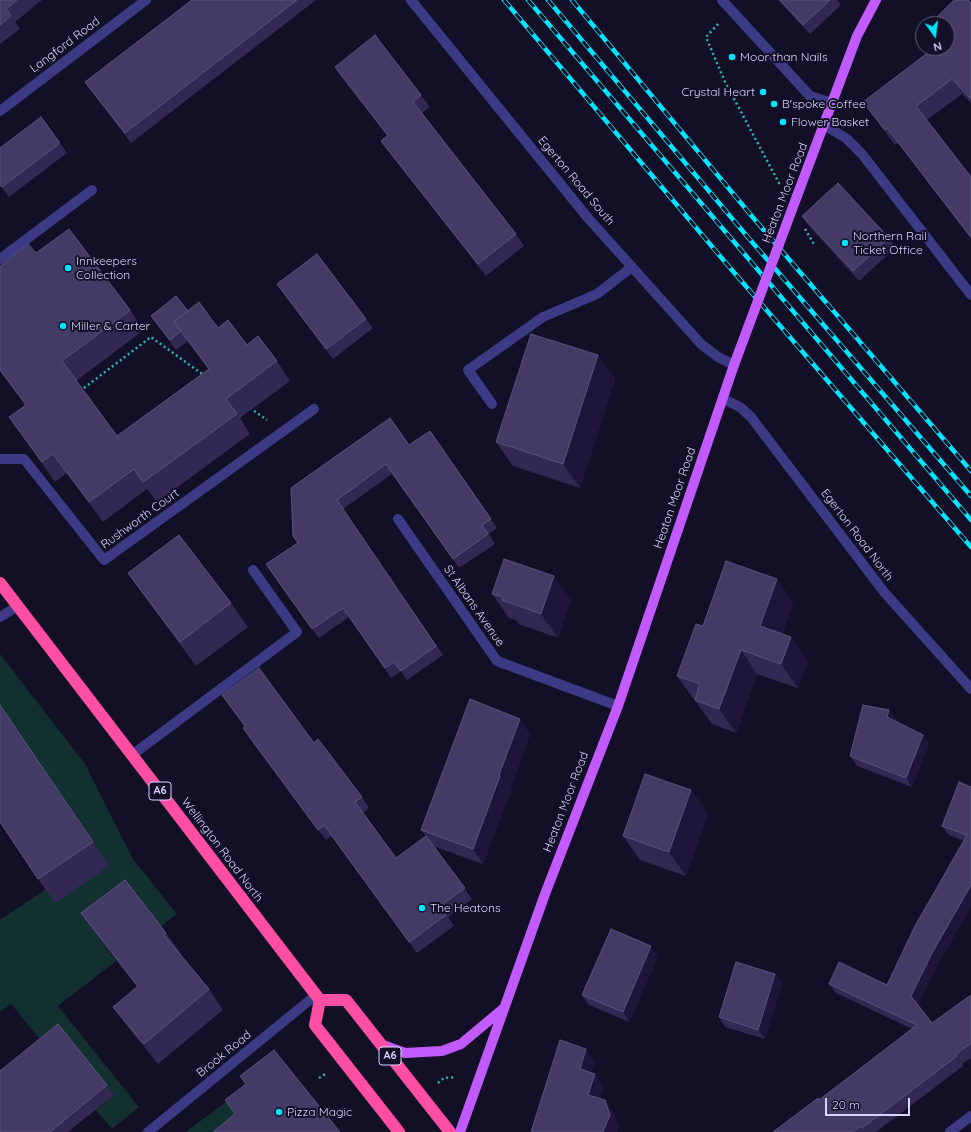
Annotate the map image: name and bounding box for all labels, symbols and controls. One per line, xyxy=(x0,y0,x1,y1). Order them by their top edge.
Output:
street label: Langford Road xyxy=(27,14,103,76)
north arrow xyxy=(915,16,955,56)
text: N xyxy=(932,39,943,54)
place label: Moor than Nails xyxy=(740,50,828,64)
marker: Moor than Nails xyxy=(727,52,737,62)
place label: Crystal Heart xyxy=(681,85,755,99)
marker: Crystal Heart xyxy=(758,87,768,97)
place label: B'spoke Coffee xyxy=(782,97,866,111)
marker: B'spoke Coffee xyxy=(769,99,779,109)
place label: Flower Basket xyxy=(791,115,869,129)
marker: Flower Basket xyxy=(778,117,788,127)
street label: Egerton Road South xyxy=(535,134,617,228)
street label: Heaton Moor Road xyxy=(759,141,811,245)
place label: Northern Rail Ticket Office xyxy=(853,229,927,257)
marker: Northern Rail Ticket Office xyxy=(840,238,850,248)
place label: Innkeepers Collection xyxy=(76,254,137,282)
marker: Innkeepers Collection xyxy=(63,263,73,273)
place label: Miller & Carter xyxy=(71,319,150,333)
marker: Miller & Carter xyxy=(58,321,68,331)
street label: Heaton Moor Road xyxy=(651,445,699,551)
street label: Rushworth Court xyxy=(98,486,182,552)
street label: Egerton Road North xyxy=(818,486,896,584)
street label: St Albans Avenue xyxy=(441,563,507,649)
street label: Heaton Moor Road xyxy=(540,750,592,854)
road number: A6 xyxy=(149,782,171,800)
street label: Wellington Road North xyxy=(178,795,266,905)
place label: The Heatons xyxy=(430,901,501,915)
marker: The Heatons xyxy=(417,903,427,913)
street label: Brook Road xyxy=(194,1028,254,1080)
road number: A6 xyxy=(379,1047,401,1065)
scale bar xyxy=(827,1090,912,1116)
text: 20 m xyxy=(832,1097,860,1112)
place label: Pizza Magic xyxy=(287,1105,352,1119)
marker: Pizza Magic xyxy=(274,1107,284,1117)

